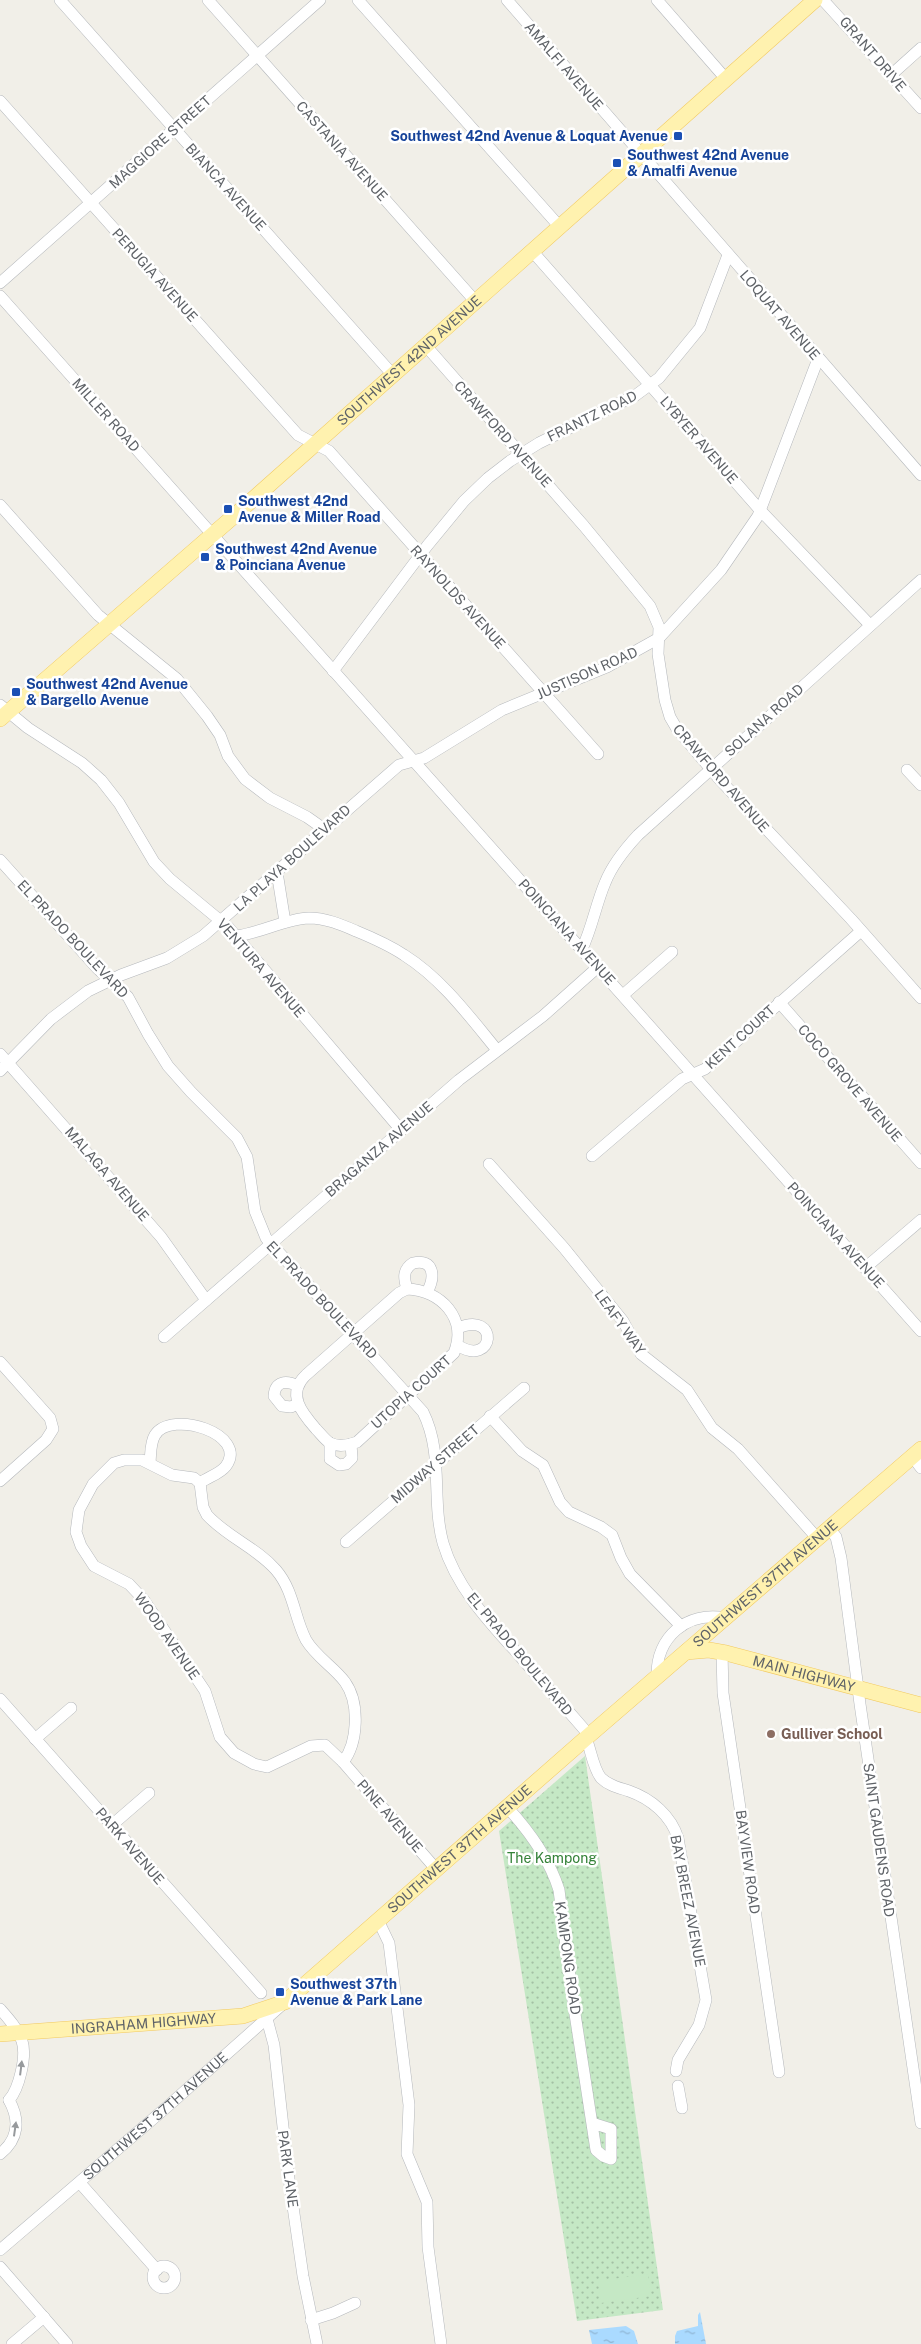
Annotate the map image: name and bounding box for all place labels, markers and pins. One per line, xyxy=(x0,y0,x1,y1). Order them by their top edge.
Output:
place label: Southwest 42nd Avenue & Loquat Avenue xyxy=(390,128,668,144)
marker: Southwest 42nd Avenue & Loquat Avenue xyxy=(672,130,684,142)
place label: Southwest 42nd Avenue & Amalfi Avenue xyxy=(627,147,789,179)
marker: Southwest 42nd Avenue & Amalfi Avenue xyxy=(611,157,623,169)
place label: Southwest 42nd Avenue & Miller Road xyxy=(238,493,380,525)
marker: Southwest 42nd Avenue & Miller Road xyxy=(222,503,234,515)
place label: Southwest 42nd Avenue & Poinciana Avenue xyxy=(215,541,377,573)
marker: Southwest 42nd Avenue & Poinciana Avenue xyxy=(199,551,211,563)
place label: Southwest 42nd Avenue & Bargello Avenue xyxy=(26,676,188,708)
marker: Southwest 42nd Avenue & Bargello Avenue xyxy=(10,686,22,698)
place label: Gulliver School xyxy=(781,1726,883,1742)
marker: Gulliver School xyxy=(765,1728,777,1740)
place label: Southwest 37th Avenue & Park Lane xyxy=(290,1976,422,2008)
marker: Southwest 37th Avenue & Park Lane xyxy=(274,1986,286,1998)

